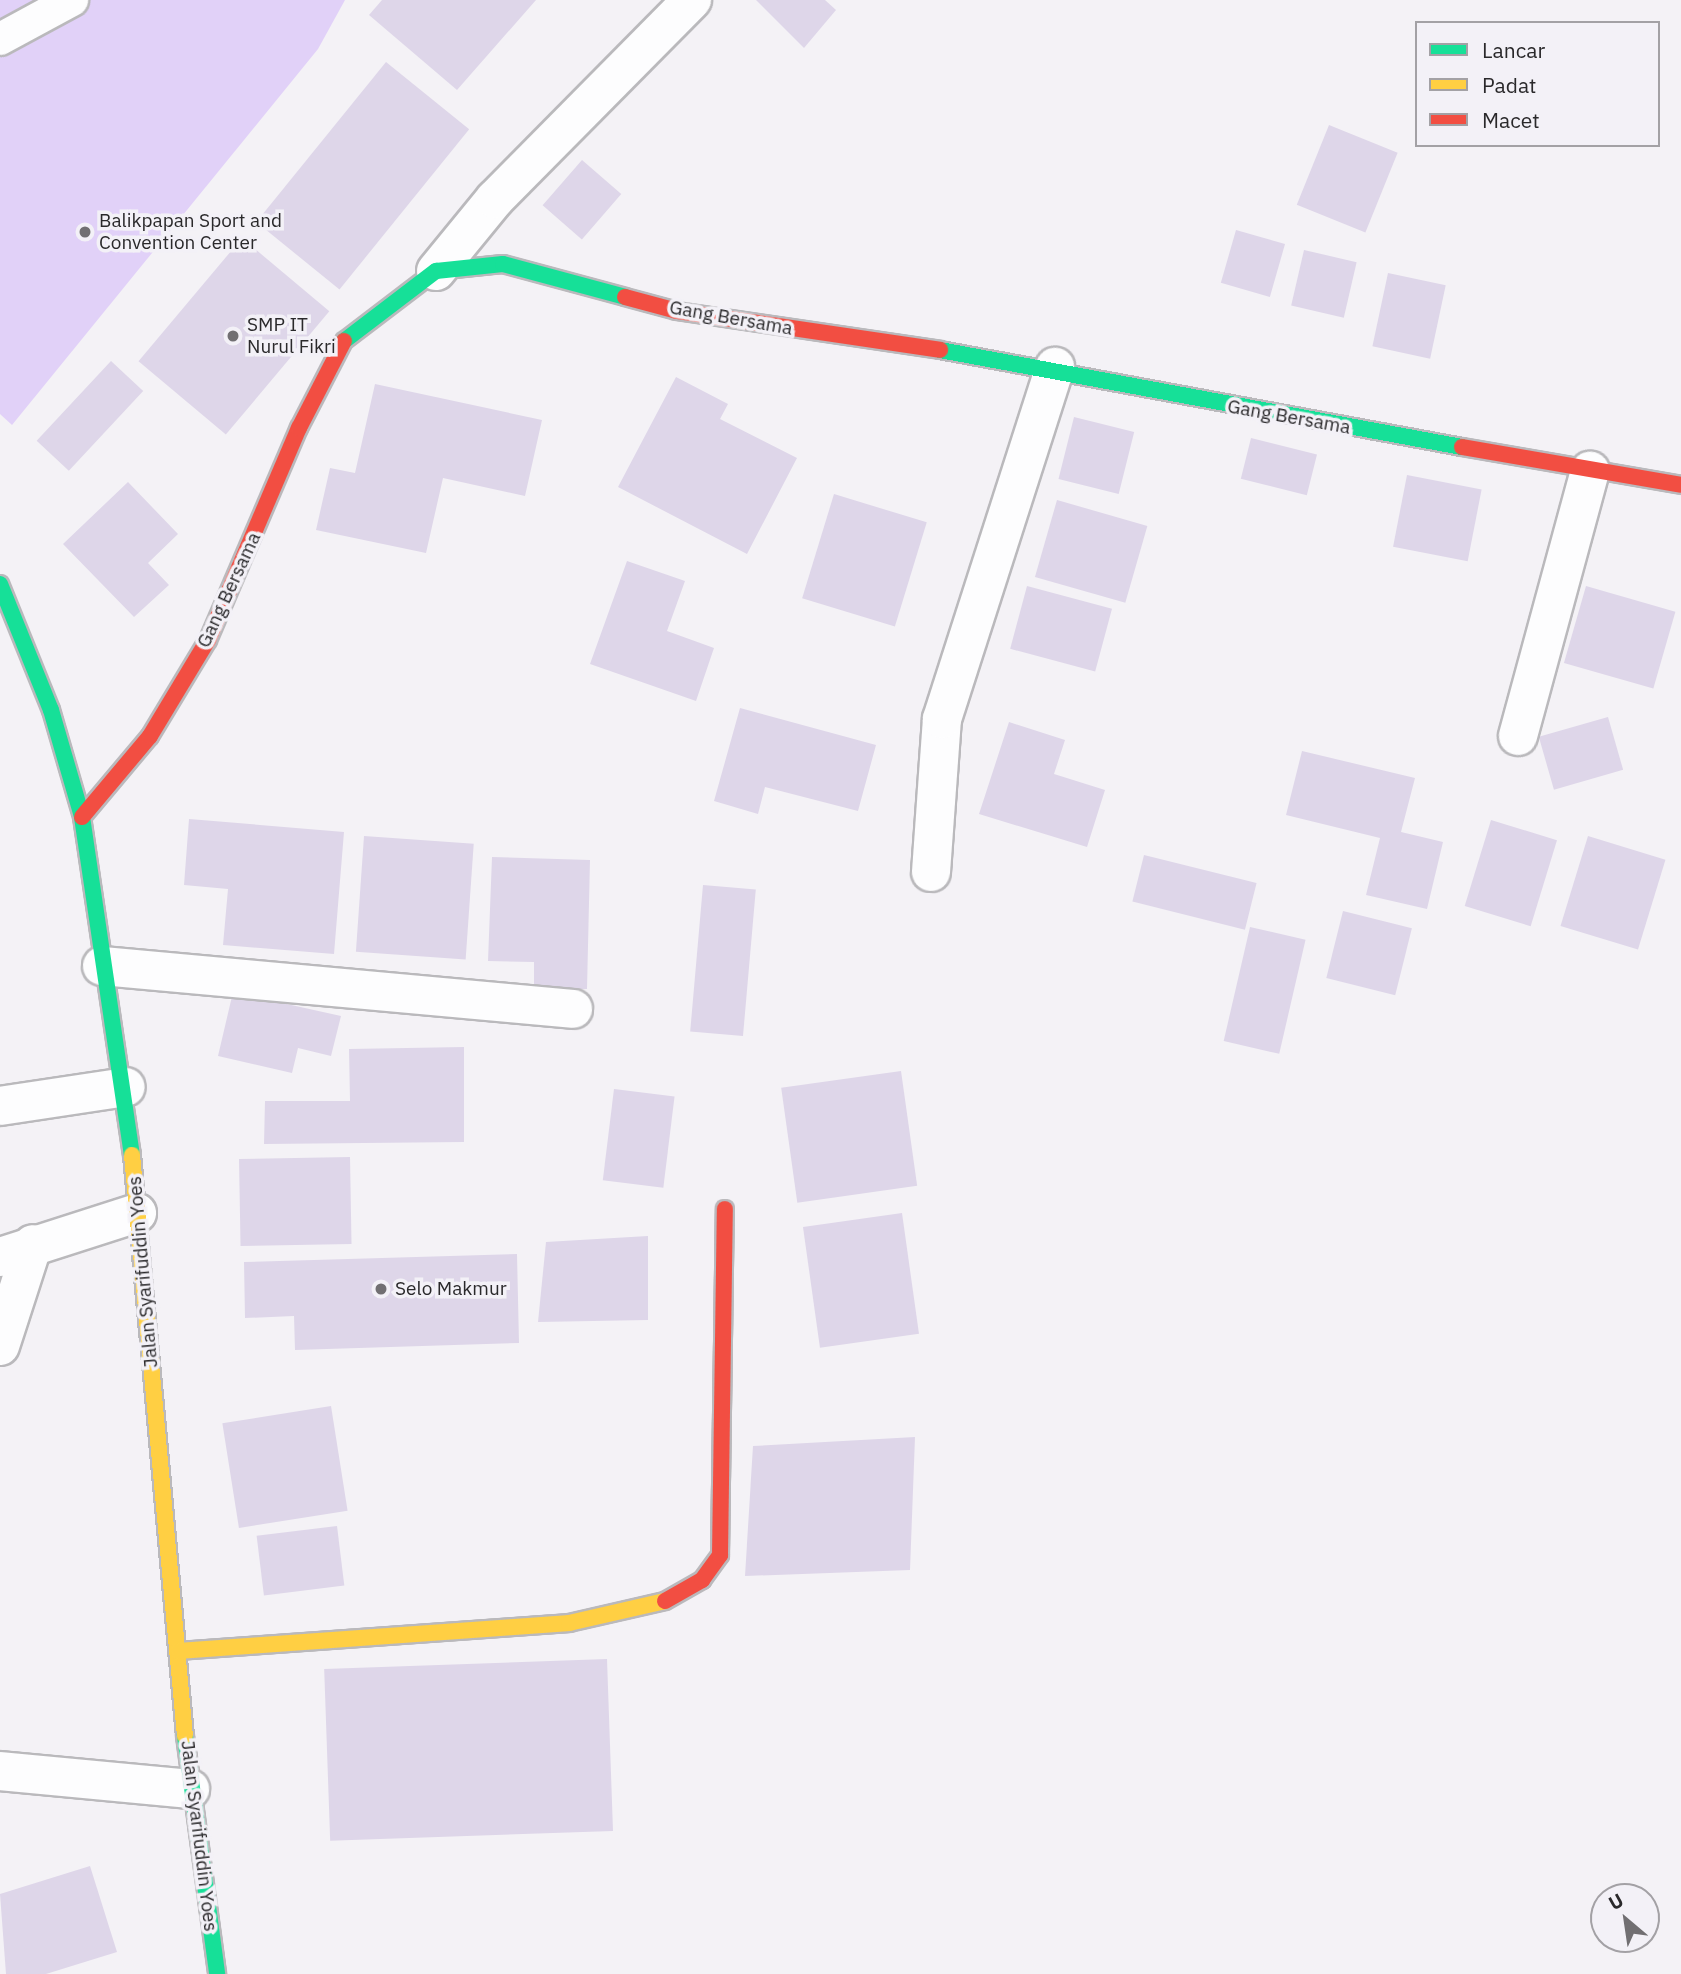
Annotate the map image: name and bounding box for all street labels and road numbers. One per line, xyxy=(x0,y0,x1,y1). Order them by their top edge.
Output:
street label: Gang Bersama xyxy=(668,296,794,340)
street label: Gang Bersama xyxy=(1226,395,1352,439)
street label: Gang Bersama xyxy=(192,529,266,651)
street label: Jalan Syarifuddin Yoes xyxy=(123,1175,163,1369)
street label: Jalan Syarifuddin Yoes xyxy=(176,1739,222,1933)

